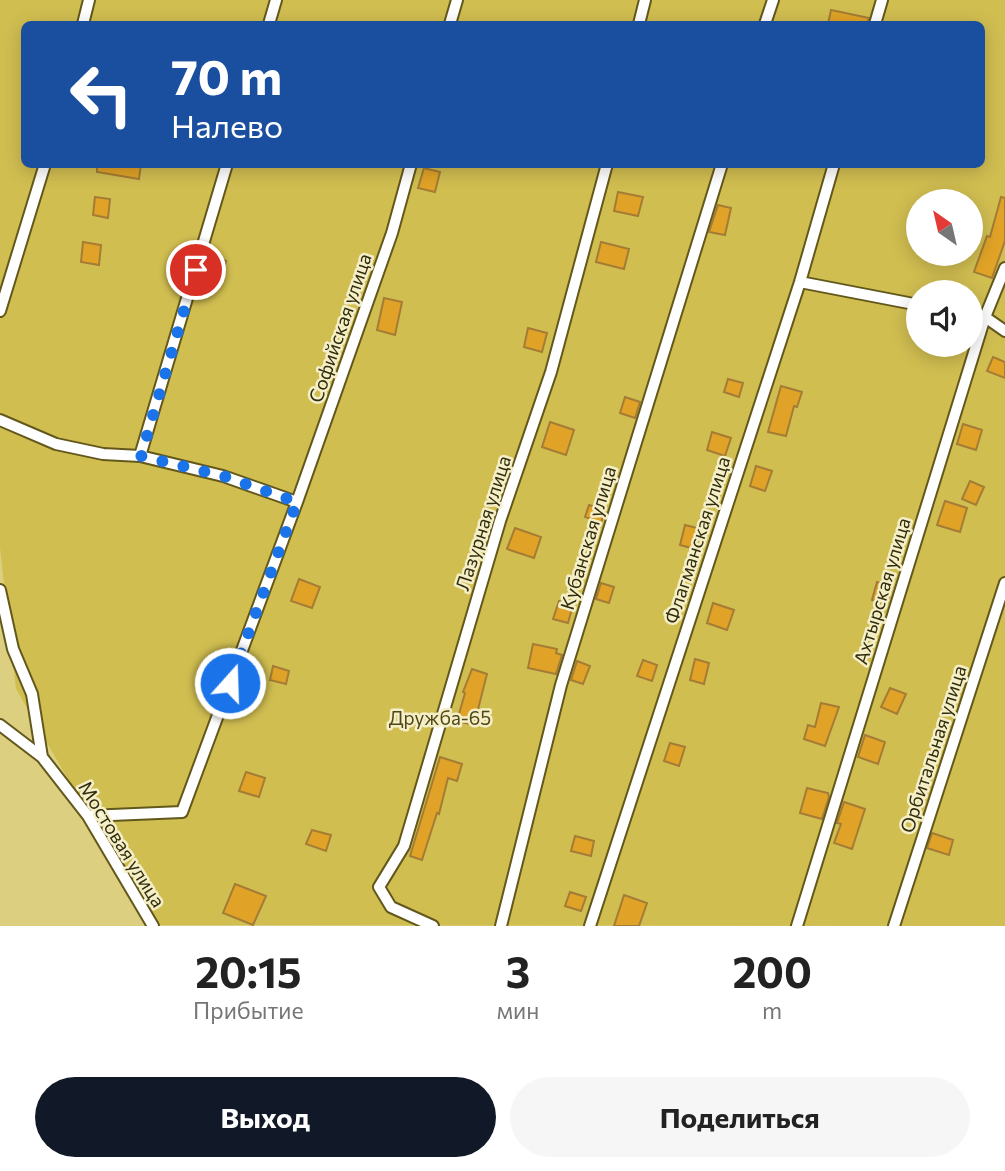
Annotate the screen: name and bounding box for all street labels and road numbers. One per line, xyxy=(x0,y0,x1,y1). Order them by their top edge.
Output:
street label: Софийская улица xyxy=(303,250,376,405)
street label: Лазурная улица xyxy=(450,452,515,593)
street label: Флагманская улица xyxy=(659,453,734,626)
street label: Кубанская улица xyxy=(555,463,620,613)
street label: Ахтырская улица xyxy=(848,515,915,667)
street label: Орбитальная улица xyxy=(895,662,970,836)
street label: Мостовая улица xyxy=(74,776,170,911)

